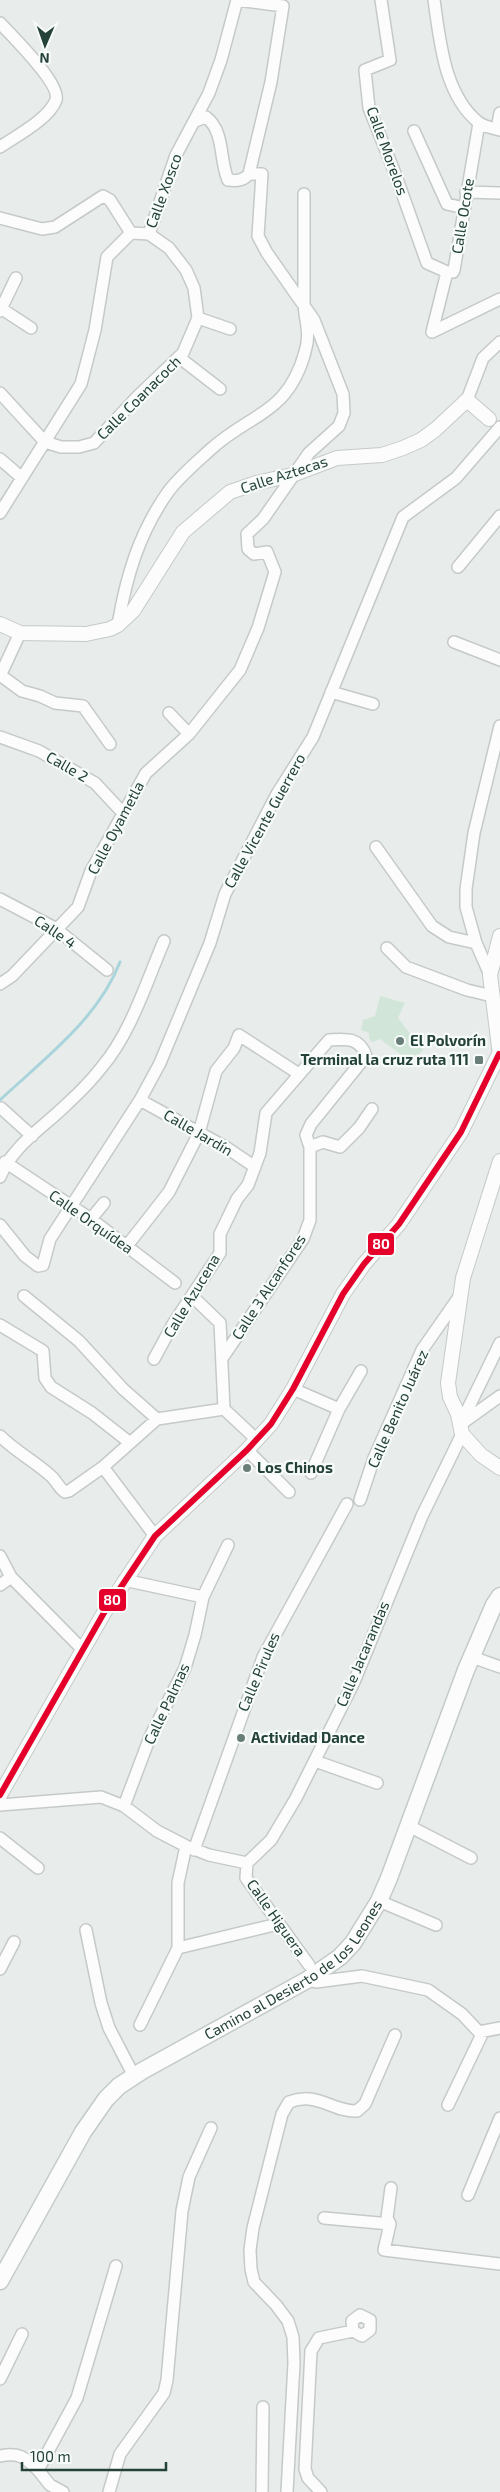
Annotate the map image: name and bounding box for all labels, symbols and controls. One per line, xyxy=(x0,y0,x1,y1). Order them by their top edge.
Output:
north arrow xyxy=(20,20,70,70)
text: N xyxy=(39,50,50,67)
street label: Calle Morelos xyxy=(364,104,412,198)
street label: Calle Xosco xyxy=(141,151,185,230)
street label: Calle Ocote xyxy=(447,177,477,255)
street label: Calle Coanacoch xyxy=(93,352,184,443)
street label: Calle Aztecas xyxy=(238,451,330,497)
street label: Calle 2 xyxy=(43,747,92,785)
street label: Calle Vicente Guerrero xyxy=(220,750,309,891)
street label: Calle Oyametla xyxy=(83,778,147,877)
street label: Calle 4 xyxy=(31,911,80,952)
place label: El Polvorín xyxy=(410,1031,486,1049)
marker: El Polvorín xyxy=(394,1035,406,1047)
place label: Terminal la cruz ruta 111 xyxy=(300,1050,469,1068)
marker: Terminal la cruz ruta 111 xyxy=(473,1054,485,1066)
street label: Calle Jardín xyxy=(161,1105,236,1159)
street label: Calle Orquídea xyxy=(46,1186,137,1257)
street label: Calle 3 Alcanfores xyxy=(227,1230,309,1343)
line badge: 80 xyxy=(367,1232,395,1256)
text: 80 xyxy=(372,1235,390,1252)
street label: Calle Azucena xyxy=(159,1250,223,1341)
street label: Calle Benito Juárez xyxy=(363,1347,431,1471)
place label: Los Chinos xyxy=(257,1458,333,1476)
marker: Los Chinos xyxy=(241,1462,253,1474)
line badge: 80 xyxy=(98,1588,127,1612)
text: 80 xyxy=(103,1591,121,1608)
street label: Calle Jacarandas xyxy=(332,1598,392,1709)
street label: Calle Pirules xyxy=(233,1629,283,1714)
street label: Calle Palmas xyxy=(139,1660,193,1747)
place label: Actividad Dance xyxy=(251,1728,365,1746)
marker: Actividad Dance xyxy=(235,1732,247,1744)
street label: Calle Higuera xyxy=(244,1875,310,1959)
street label: Camino al Desierto de los Leones xyxy=(201,1896,385,2043)
scale bar xyxy=(22,2440,166,2472)
text: 100 m xyxy=(30,2447,71,2465)

